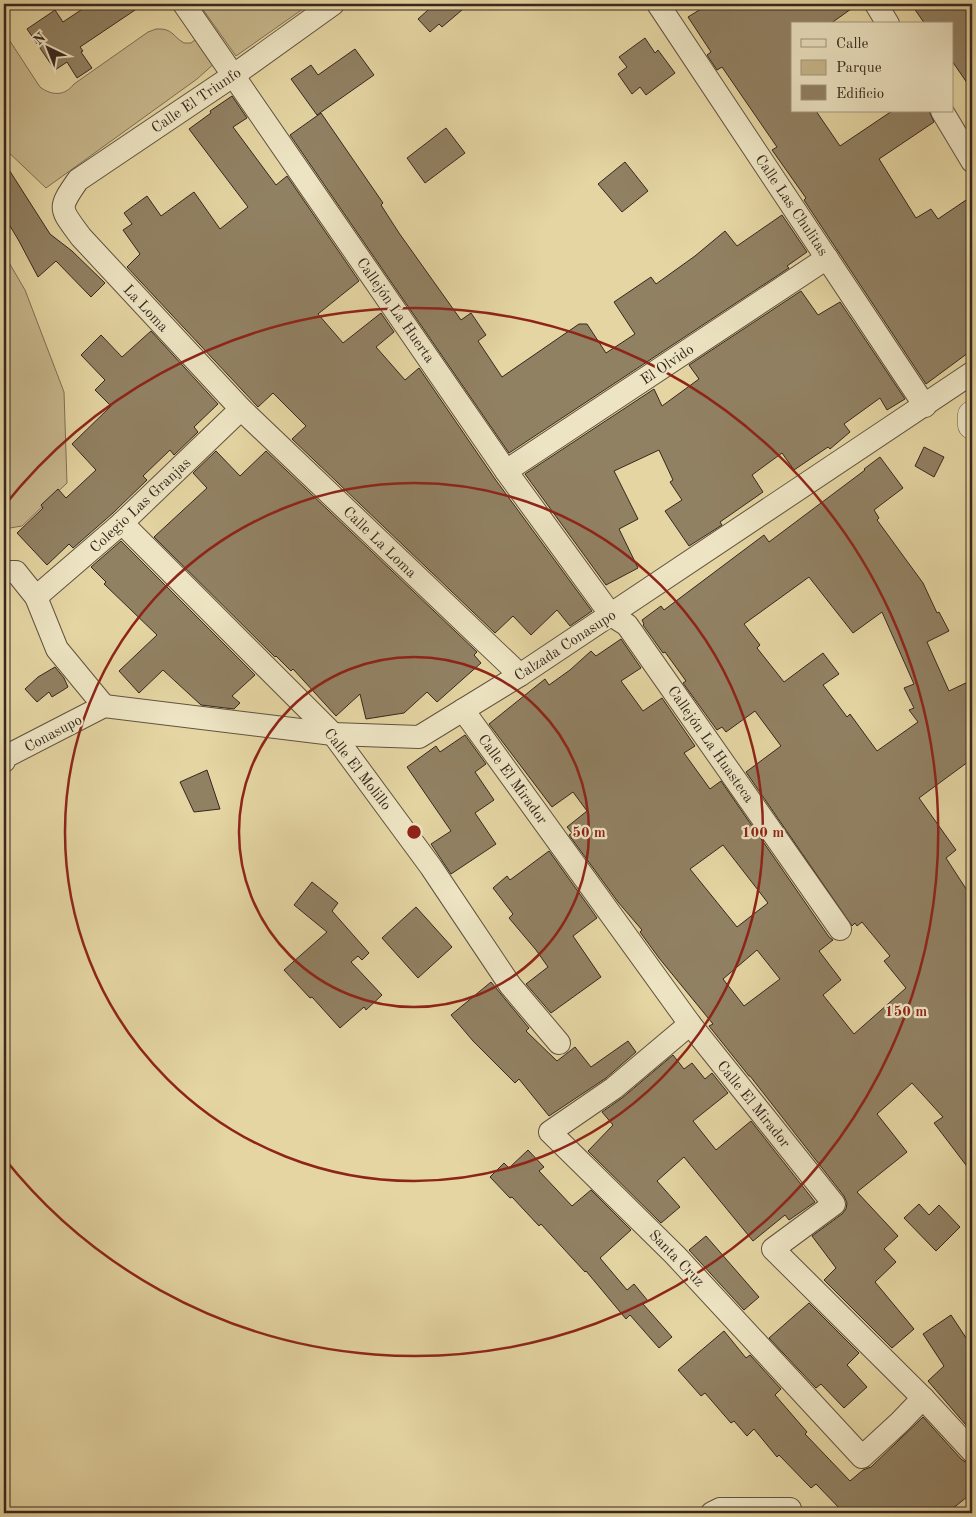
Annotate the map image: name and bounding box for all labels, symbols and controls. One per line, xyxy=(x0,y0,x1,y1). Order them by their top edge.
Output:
north arrow xyxy=(22,22,72,72)
legend xyxy=(791,22,954,112)
text: N xyxy=(31,30,49,48)
text: Calle xyxy=(836,37,869,52)
text: Parque xyxy=(836,61,882,76)
street label: Calle El Triunfo xyxy=(149,66,244,137)
text: Edificio xyxy=(836,87,884,102)
street label: Calle Las Chulitas xyxy=(751,153,830,259)
street label: Callejón La Huerta xyxy=(353,256,437,367)
street label: La Loma xyxy=(119,283,171,336)
street label: El Olvido xyxy=(639,342,697,388)
street label: Colegio Las Granjas xyxy=(88,456,194,556)
street label: Calle La Loma xyxy=(340,505,419,582)
street label: Calzada Conasupo xyxy=(512,608,619,685)
street label: Callejón La Huasteca xyxy=(664,684,756,806)
street label: Conasupo xyxy=(22,713,85,756)
street label: Calle El Molillo xyxy=(320,726,393,814)
street label: Calle El Mirador xyxy=(474,732,549,828)
centre of rings xyxy=(405,823,423,841)
text: 50 m xyxy=(572,826,606,841)
text: 100 m xyxy=(742,826,784,841)
text: 150 m xyxy=(885,1005,927,1020)
street label: Calle El Mirador xyxy=(713,1059,792,1151)
street label: Santa Cruz xyxy=(645,1228,706,1290)

